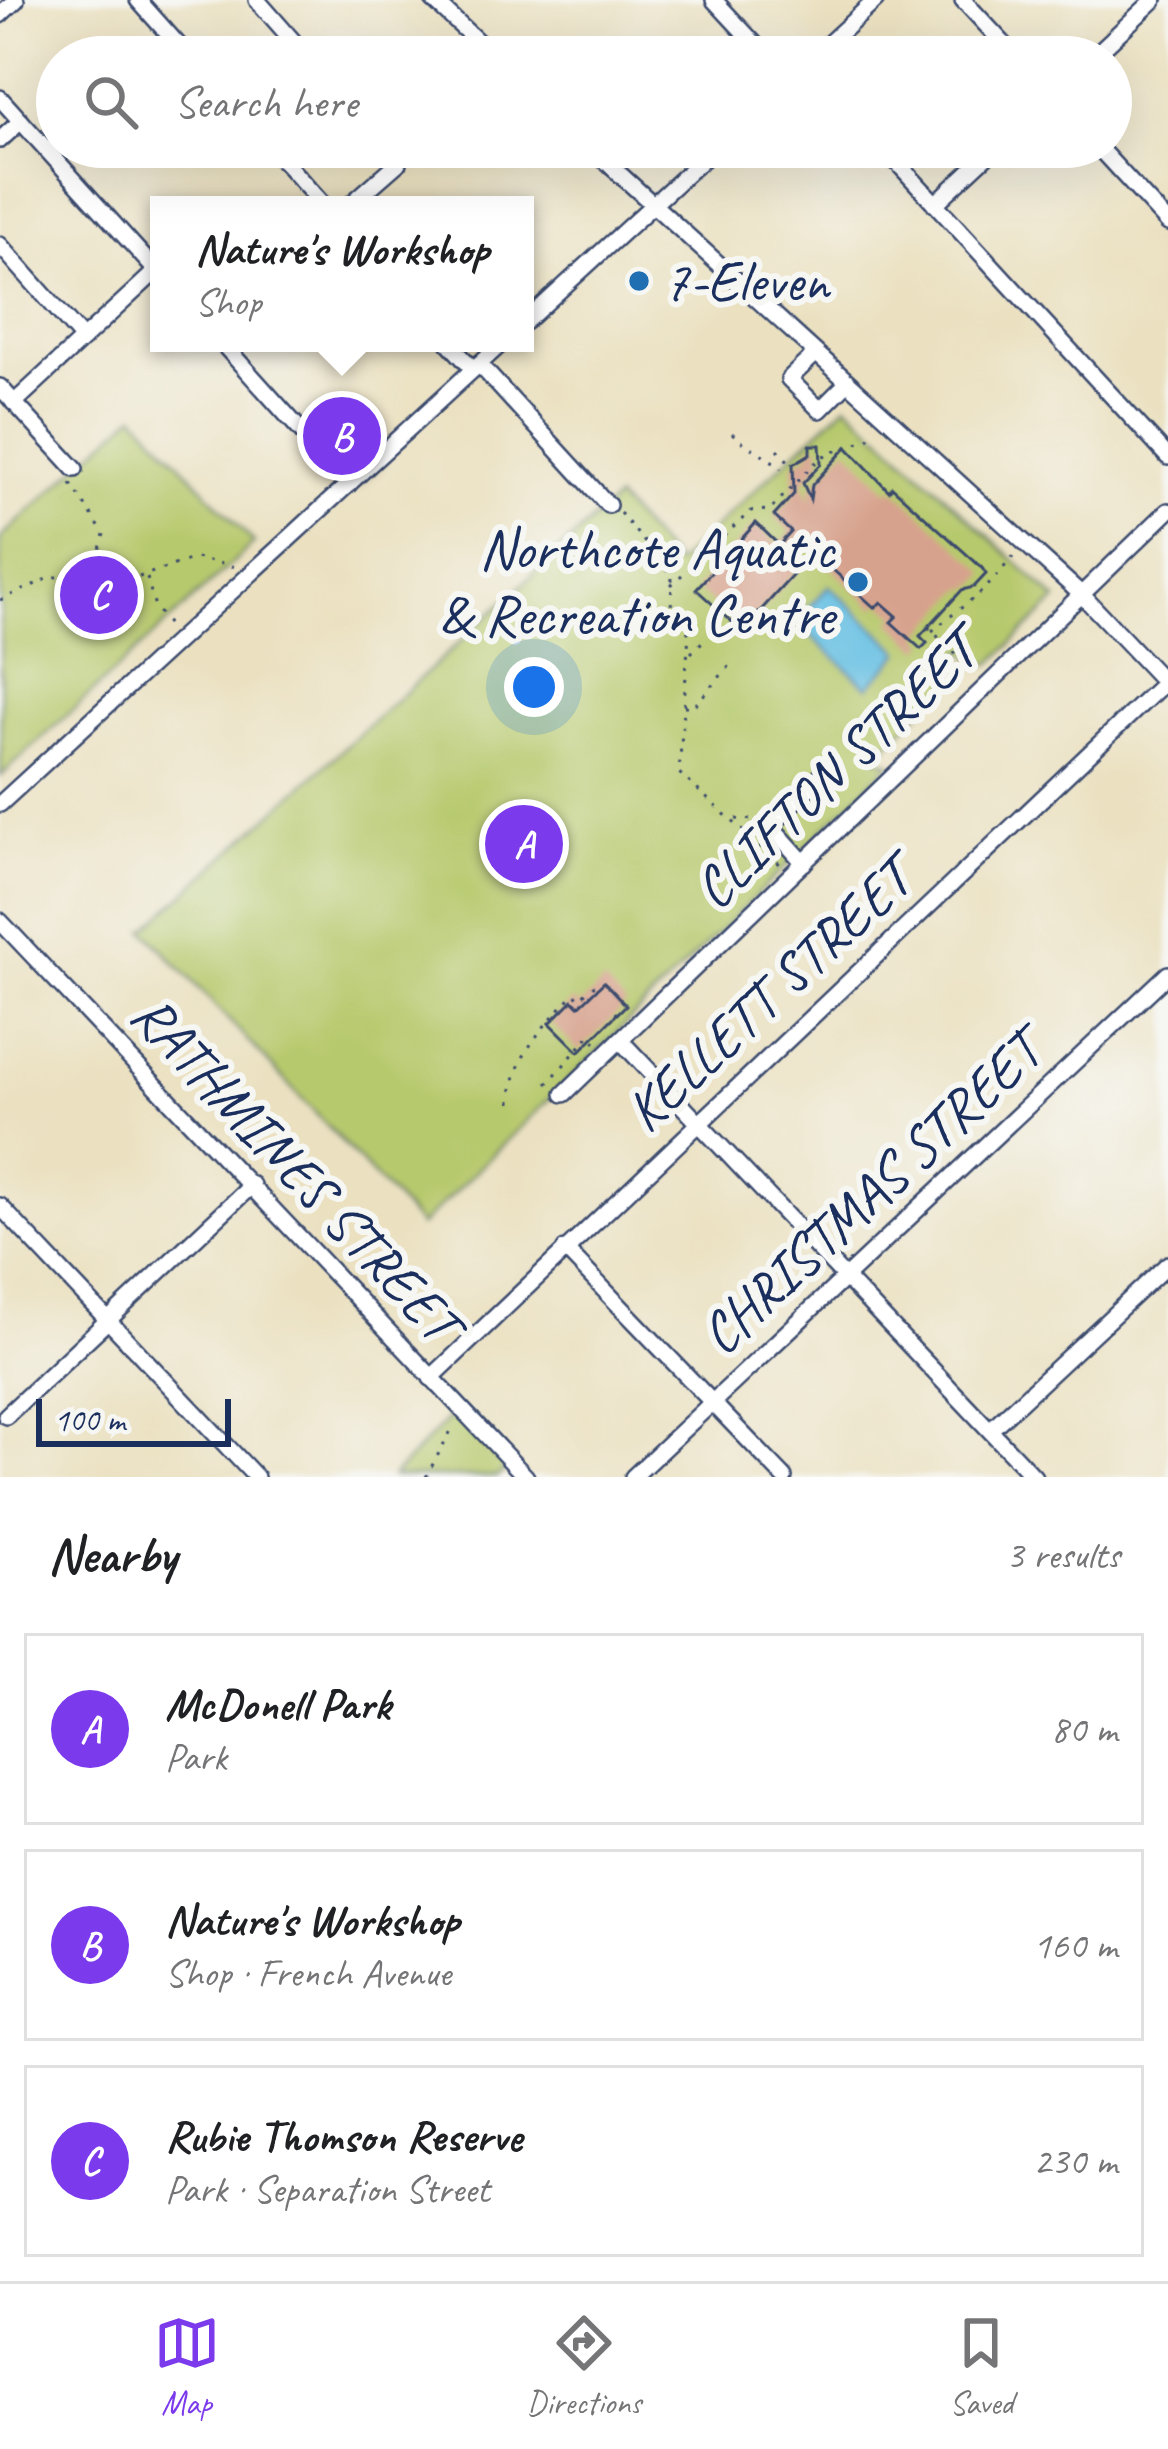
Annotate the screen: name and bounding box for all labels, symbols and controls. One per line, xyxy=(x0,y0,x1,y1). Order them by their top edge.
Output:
search box xyxy=(36,36,1132,168)
icon: search xyxy=(78,69,144,135)
text: Search here xyxy=(174,74,357,131)
popup xyxy=(150,196,534,352)
text: Nature's Workshop xyxy=(195,221,489,278)
place label: 7-Eleven xyxy=(663,245,832,317)
marker: 7-Eleven xyxy=(626,268,652,294)
text: Shop xyxy=(195,278,261,327)
pin: B xyxy=(303,391,381,481)
place label: Northcote Aquatic & Recreation Centre xyxy=(439,513,837,651)
pin: C xyxy=(60,550,138,640)
marker: Northcote Aquatic & Recreation Centre xyxy=(845,569,871,595)
street label: CLIFTON STREET xyxy=(678,607,1002,924)
your location xyxy=(504,657,564,717)
pin: A xyxy=(485,799,563,889)
street label: KELLETT STREET xyxy=(609,834,937,1146)
street label: RATHMINES STREET xyxy=(116,979,483,1365)
street label: CHRISTMAS STREET xyxy=(684,1007,1066,1369)
scale bar xyxy=(36,1393,231,1446)
text: 100 m xyxy=(54,1399,125,1441)
text: Nearby xyxy=(48,1523,176,1587)
text: 3 results xyxy=(1006,1531,1120,1580)
text: McDonell Park xyxy=(165,1676,391,1733)
text: A xyxy=(80,1705,100,1754)
text: 80 m xyxy=(1051,1705,1117,1754)
text: Park xyxy=(165,1733,227,1782)
text: Nature's Workshop xyxy=(165,1892,459,1949)
text: B xyxy=(80,1921,100,1970)
text: 160 m xyxy=(1033,1921,1117,1970)
text: Shop · French Avenue xyxy=(165,1949,451,1998)
text: Rubie Thomson Reserve xyxy=(165,2108,522,2165)
text: C xyxy=(81,2137,99,2186)
text: 230 m xyxy=(1033,2137,1117,2186)
text: Park · Separation Street xyxy=(165,2165,489,2214)
tab: Map xyxy=(154,2310,220,2424)
tab: Directions xyxy=(527,2310,641,2424)
tab: Saved xyxy=(948,2310,1014,2424)

